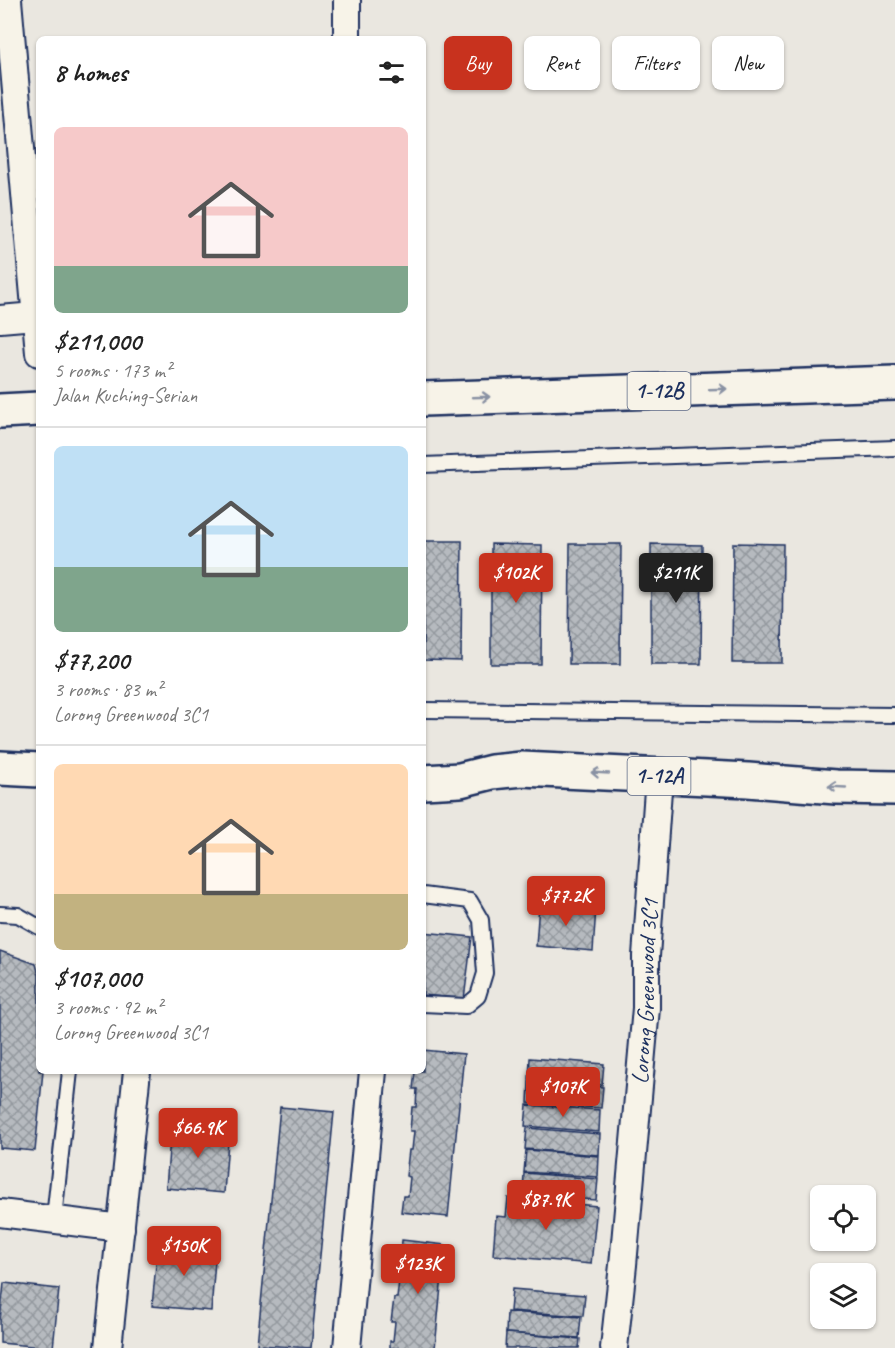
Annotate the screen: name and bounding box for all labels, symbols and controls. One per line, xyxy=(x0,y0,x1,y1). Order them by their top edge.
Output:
chip: Buy xyxy=(444,36,512,90)
chip: Rent xyxy=(524,36,600,90)
chip: Filters xyxy=(612,36,700,90)
chip: New xyxy=(712,36,784,90)
text: 8 homes xyxy=(54,56,127,89)
icon: filters xyxy=(375,56,408,89)
icon: home xyxy=(177,166,285,274)
text: $211,000 xyxy=(54,325,141,358)
text: 5 rooms · 173 m² xyxy=(54,358,171,383)
road number: 1-12B xyxy=(628,372,690,410)
text: Jalan Kuching-Serian xyxy=(54,383,197,408)
one-way arrow xyxy=(708,383,728,394)
one-way arrow xyxy=(471,391,491,402)
icon: home xyxy=(177,485,285,593)
pin: $102K xyxy=(474,553,558,604)
pin: $211K xyxy=(634,553,718,604)
text: $102K xyxy=(493,560,539,585)
text: $211K xyxy=(653,560,699,585)
text: $77,200 xyxy=(54,644,129,677)
text: 3 rooms · 83 m² xyxy=(54,677,162,702)
text: Lorong Greenwood 3C1 xyxy=(54,702,208,727)
road number: 1-12A xyxy=(628,757,690,795)
one-way arrow xyxy=(590,767,610,778)
one-way arrow xyxy=(827,781,847,792)
icon: home xyxy=(177,803,285,911)
pin: $77.2K xyxy=(517,876,615,927)
text: $77.2K xyxy=(541,883,591,908)
street label: Lorong Greenwood 3C1 xyxy=(624,897,665,1085)
text: $107,000 xyxy=(54,962,141,995)
text: 3 rooms · 92 m² xyxy=(54,995,162,1020)
text: Lorong Greenwood 3C1 xyxy=(54,1020,208,1045)
pin: $107K xyxy=(521,1067,605,1118)
text: $107K xyxy=(540,1074,586,1099)
pin: $66.9K xyxy=(149,1108,247,1159)
text: $66.9K xyxy=(173,1115,223,1140)
pin: $87.9K xyxy=(497,1180,595,1231)
map controls xyxy=(810,1185,876,1329)
button: locate xyxy=(810,1185,876,1251)
text: $87.9K xyxy=(521,1187,571,1212)
pin: $150K xyxy=(142,1226,226,1277)
text: $150K xyxy=(161,1233,207,1258)
pin: $123K xyxy=(376,1244,460,1295)
text: $123K xyxy=(395,1251,441,1276)
button: layers xyxy=(810,1263,876,1329)

